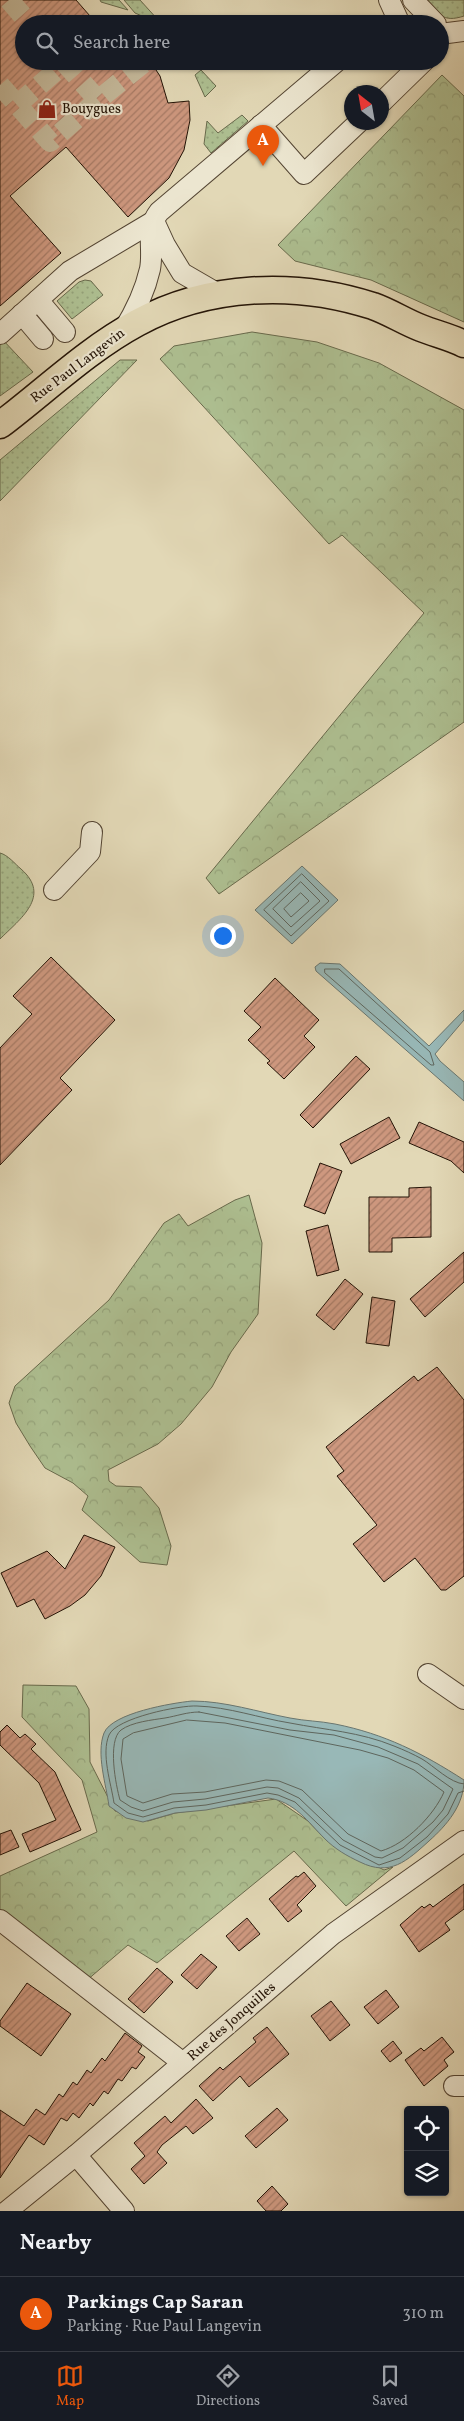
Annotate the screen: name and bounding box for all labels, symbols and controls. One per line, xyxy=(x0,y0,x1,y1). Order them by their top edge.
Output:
search box xyxy=(15,15,449,70)
icon: search xyxy=(33,29,61,57)
text: Search here xyxy=(73,30,170,56)
north arrow xyxy=(344,85,389,130)
shop icon: Bouygues xyxy=(36,98,58,120)
place label: Bouygues xyxy=(62,100,121,119)
pin: A xyxy=(247,125,279,166)
street label: Rue Paul Langevin xyxy=(27,324,129,408)
your location xyxy=(210,923,236,949)
street label: Rue des Jonquilles xyxy=(184,1978,280,2066)
map controls xyxy=(404,2106,449,2196)
button: locate xyxy=(404,2106,449,2151)
button: layers xyxy=(404,2151,449,2196)
text: Nearby xyxy=(20,2229,91,2258)
text: Parkings Cap Saran xyxy=(67,2290,244,2316)
text: A xyxy=(30,2303,42,2325)
text: 310 m xyxy=(403,2303,444,2325)
text: Parking · Rue Paul Langevin xyxy=(67,2316,262,2338)
tab: Map xyxy=(56,2362,84,2411)
tab: Directions xyxy=(196,2362,260,2411)
tab: Saved xyxy=(372,2362,408,2411)

